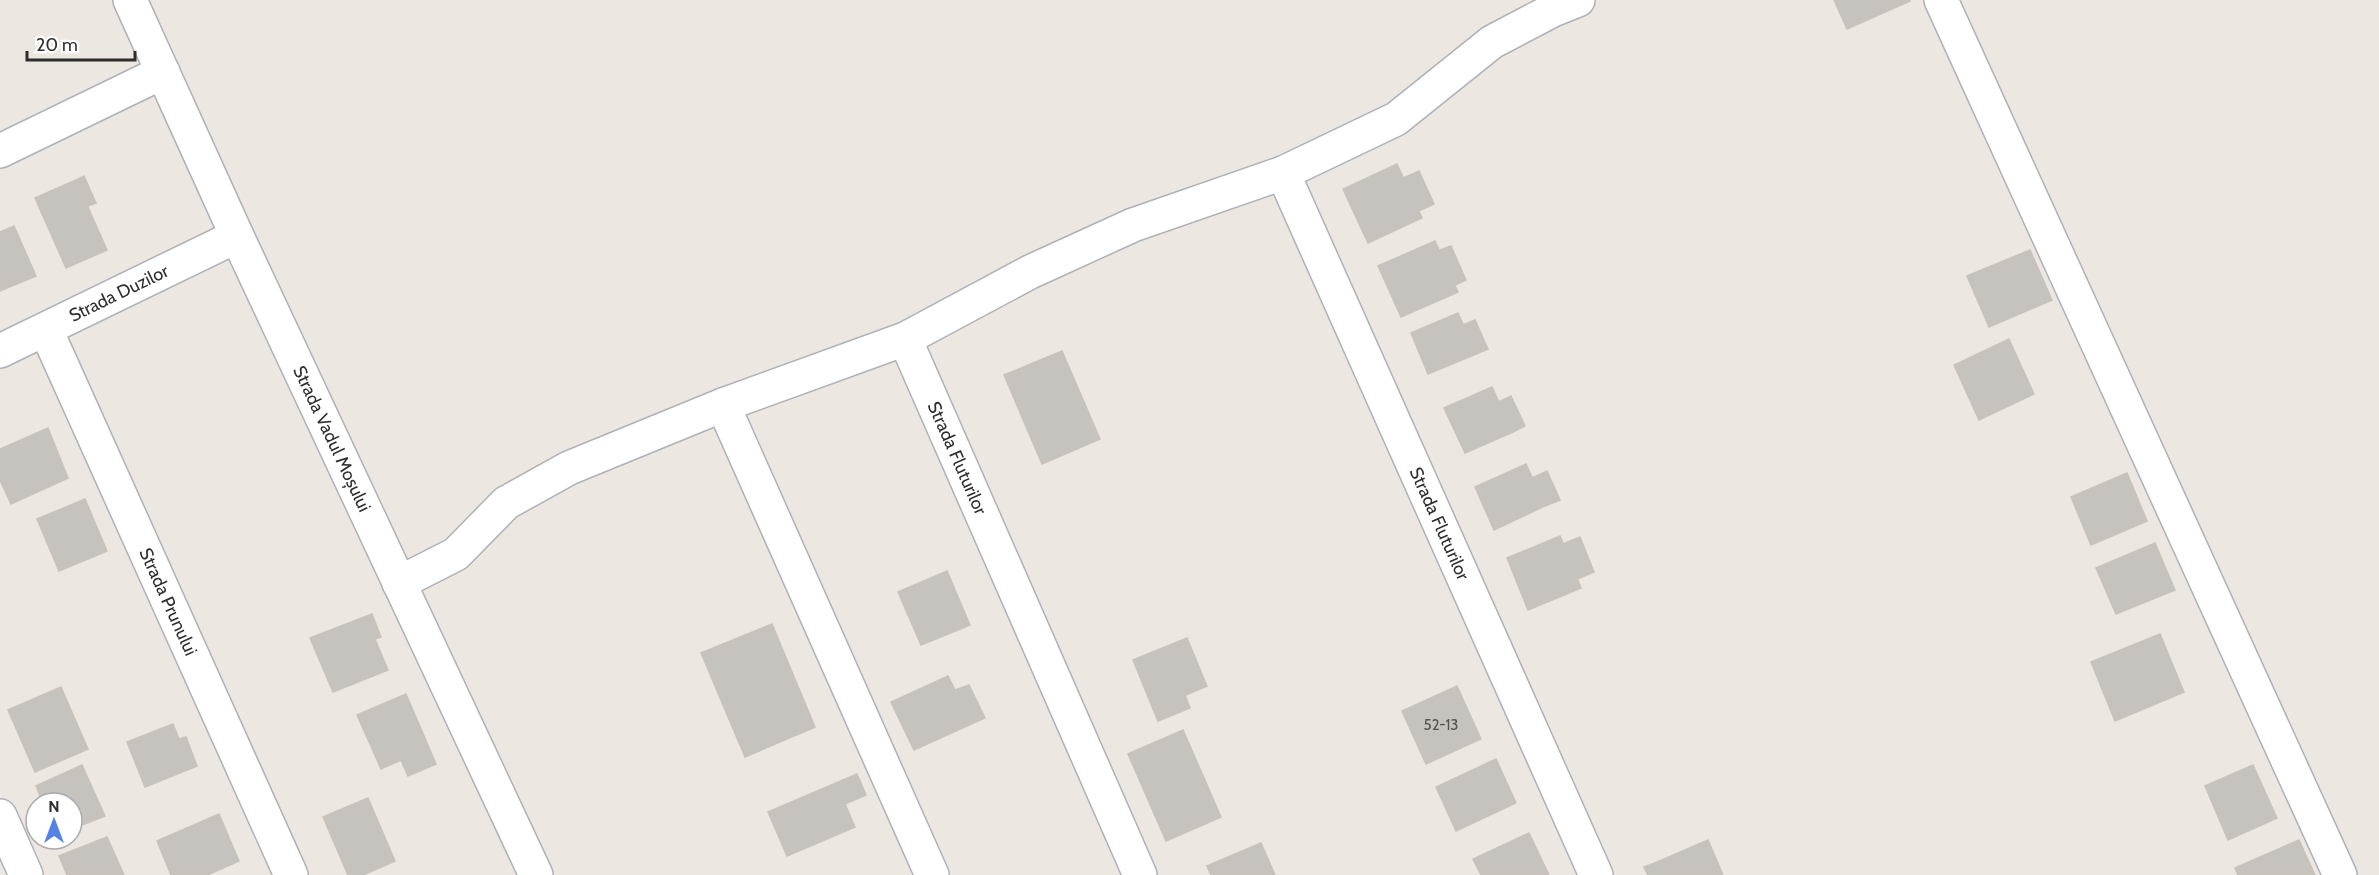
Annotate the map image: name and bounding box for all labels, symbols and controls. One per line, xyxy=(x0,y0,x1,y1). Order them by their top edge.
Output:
scale bar xyxy=(27,24,135,62)
text: 20 m xyxy=(36,34,78,56)
street label: Strada Duzilor xyxy=(65,260,172,327)
street label: Strada Vadul Moșului xyxy=(288,362,375,515)
street label: Strada Fluturilor xyxy=(923,398,992,518)
street label: Strada Fluturilor xyxy=(1405,464,1474,584)
street label: Strada Prunului xyxy=(134,545,202,659)
house number: 52-13 xyxy=(1424,716,1458,734)
north arrow xyxy=(24,791,84,851)
text: N xyxy=(48,797,60,816)

